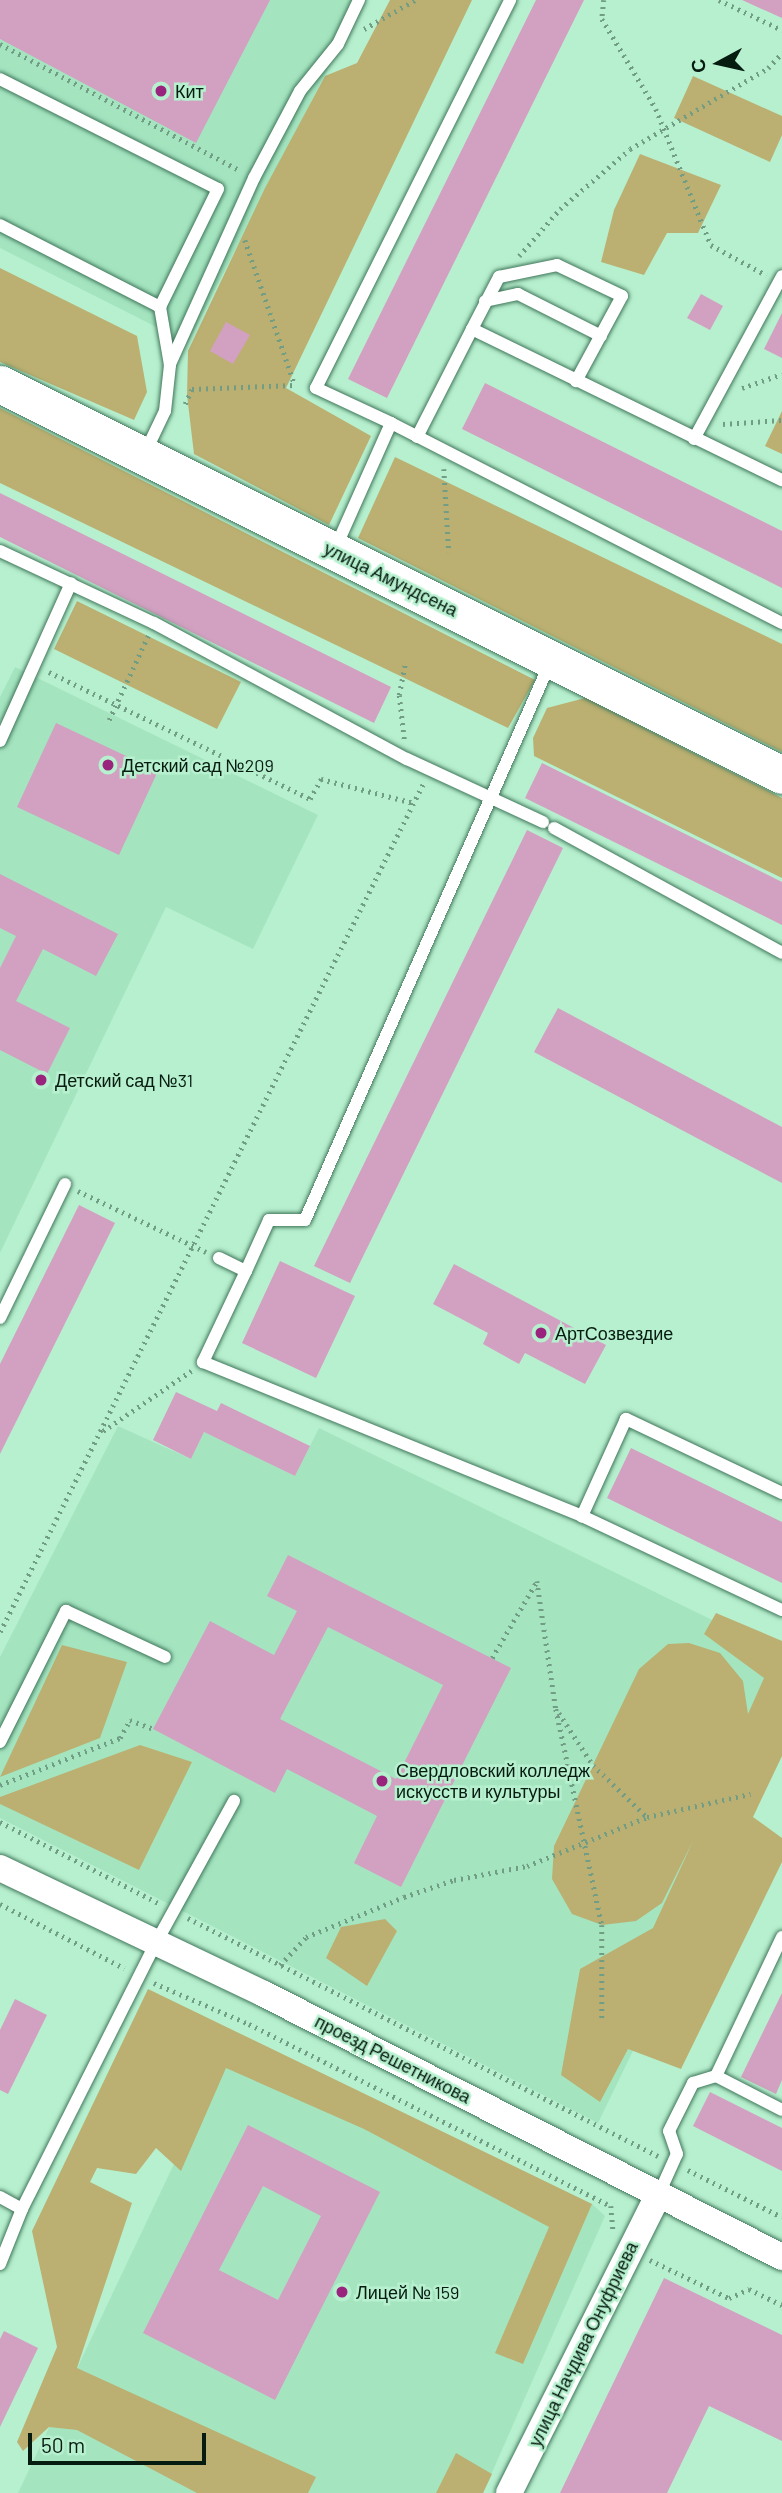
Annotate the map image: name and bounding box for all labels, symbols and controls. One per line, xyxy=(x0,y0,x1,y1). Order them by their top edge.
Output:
north arrow xyxy=(684,28,754,98)
text: С xyxy=(685,58,710,74)
place label: Кит xyxy=(175,80,204,102)
marker: Кит xyxy=(153,83,169,99)
street label: улица Амундсена xyxy=(321,537,461,621)
place label: Детский сад №209 xyxy=(122,754,274,776)
marker: Детский сад №209 xyxy=(100,757,116,773)
place label: Детский сад №31 xyxy=(55,1069,193,1091)
marker: Детский сад №31 xyxy=(33,1072,49,1088)
place label: АртСозвездие xyxy=(555,1322,673,1344)
marker: АртСозвездие xyxy=(533,1325,549,1341)
place label: Свердловский колледж искусств и культуры xyxy=(396,1760,590,1802)
marker: Свердловский колледж искусств и культуры xyxy=(374,1773,390,1789)
street label: проезд Решетникова xyxy=(311,2010,475,2108)
street label: улица Начдива Онуфриева xyxy=(524,2238,642,2450)
place label: Лицей № 159 xyxy=(356,2281,459,2303)
marker: Лицей № 159 xyxy=(334,2284,350,2300)
scale bar xyxy=(32,2420,210,2464)
text: 50 m xyxy=(41,2432,85,2457)

